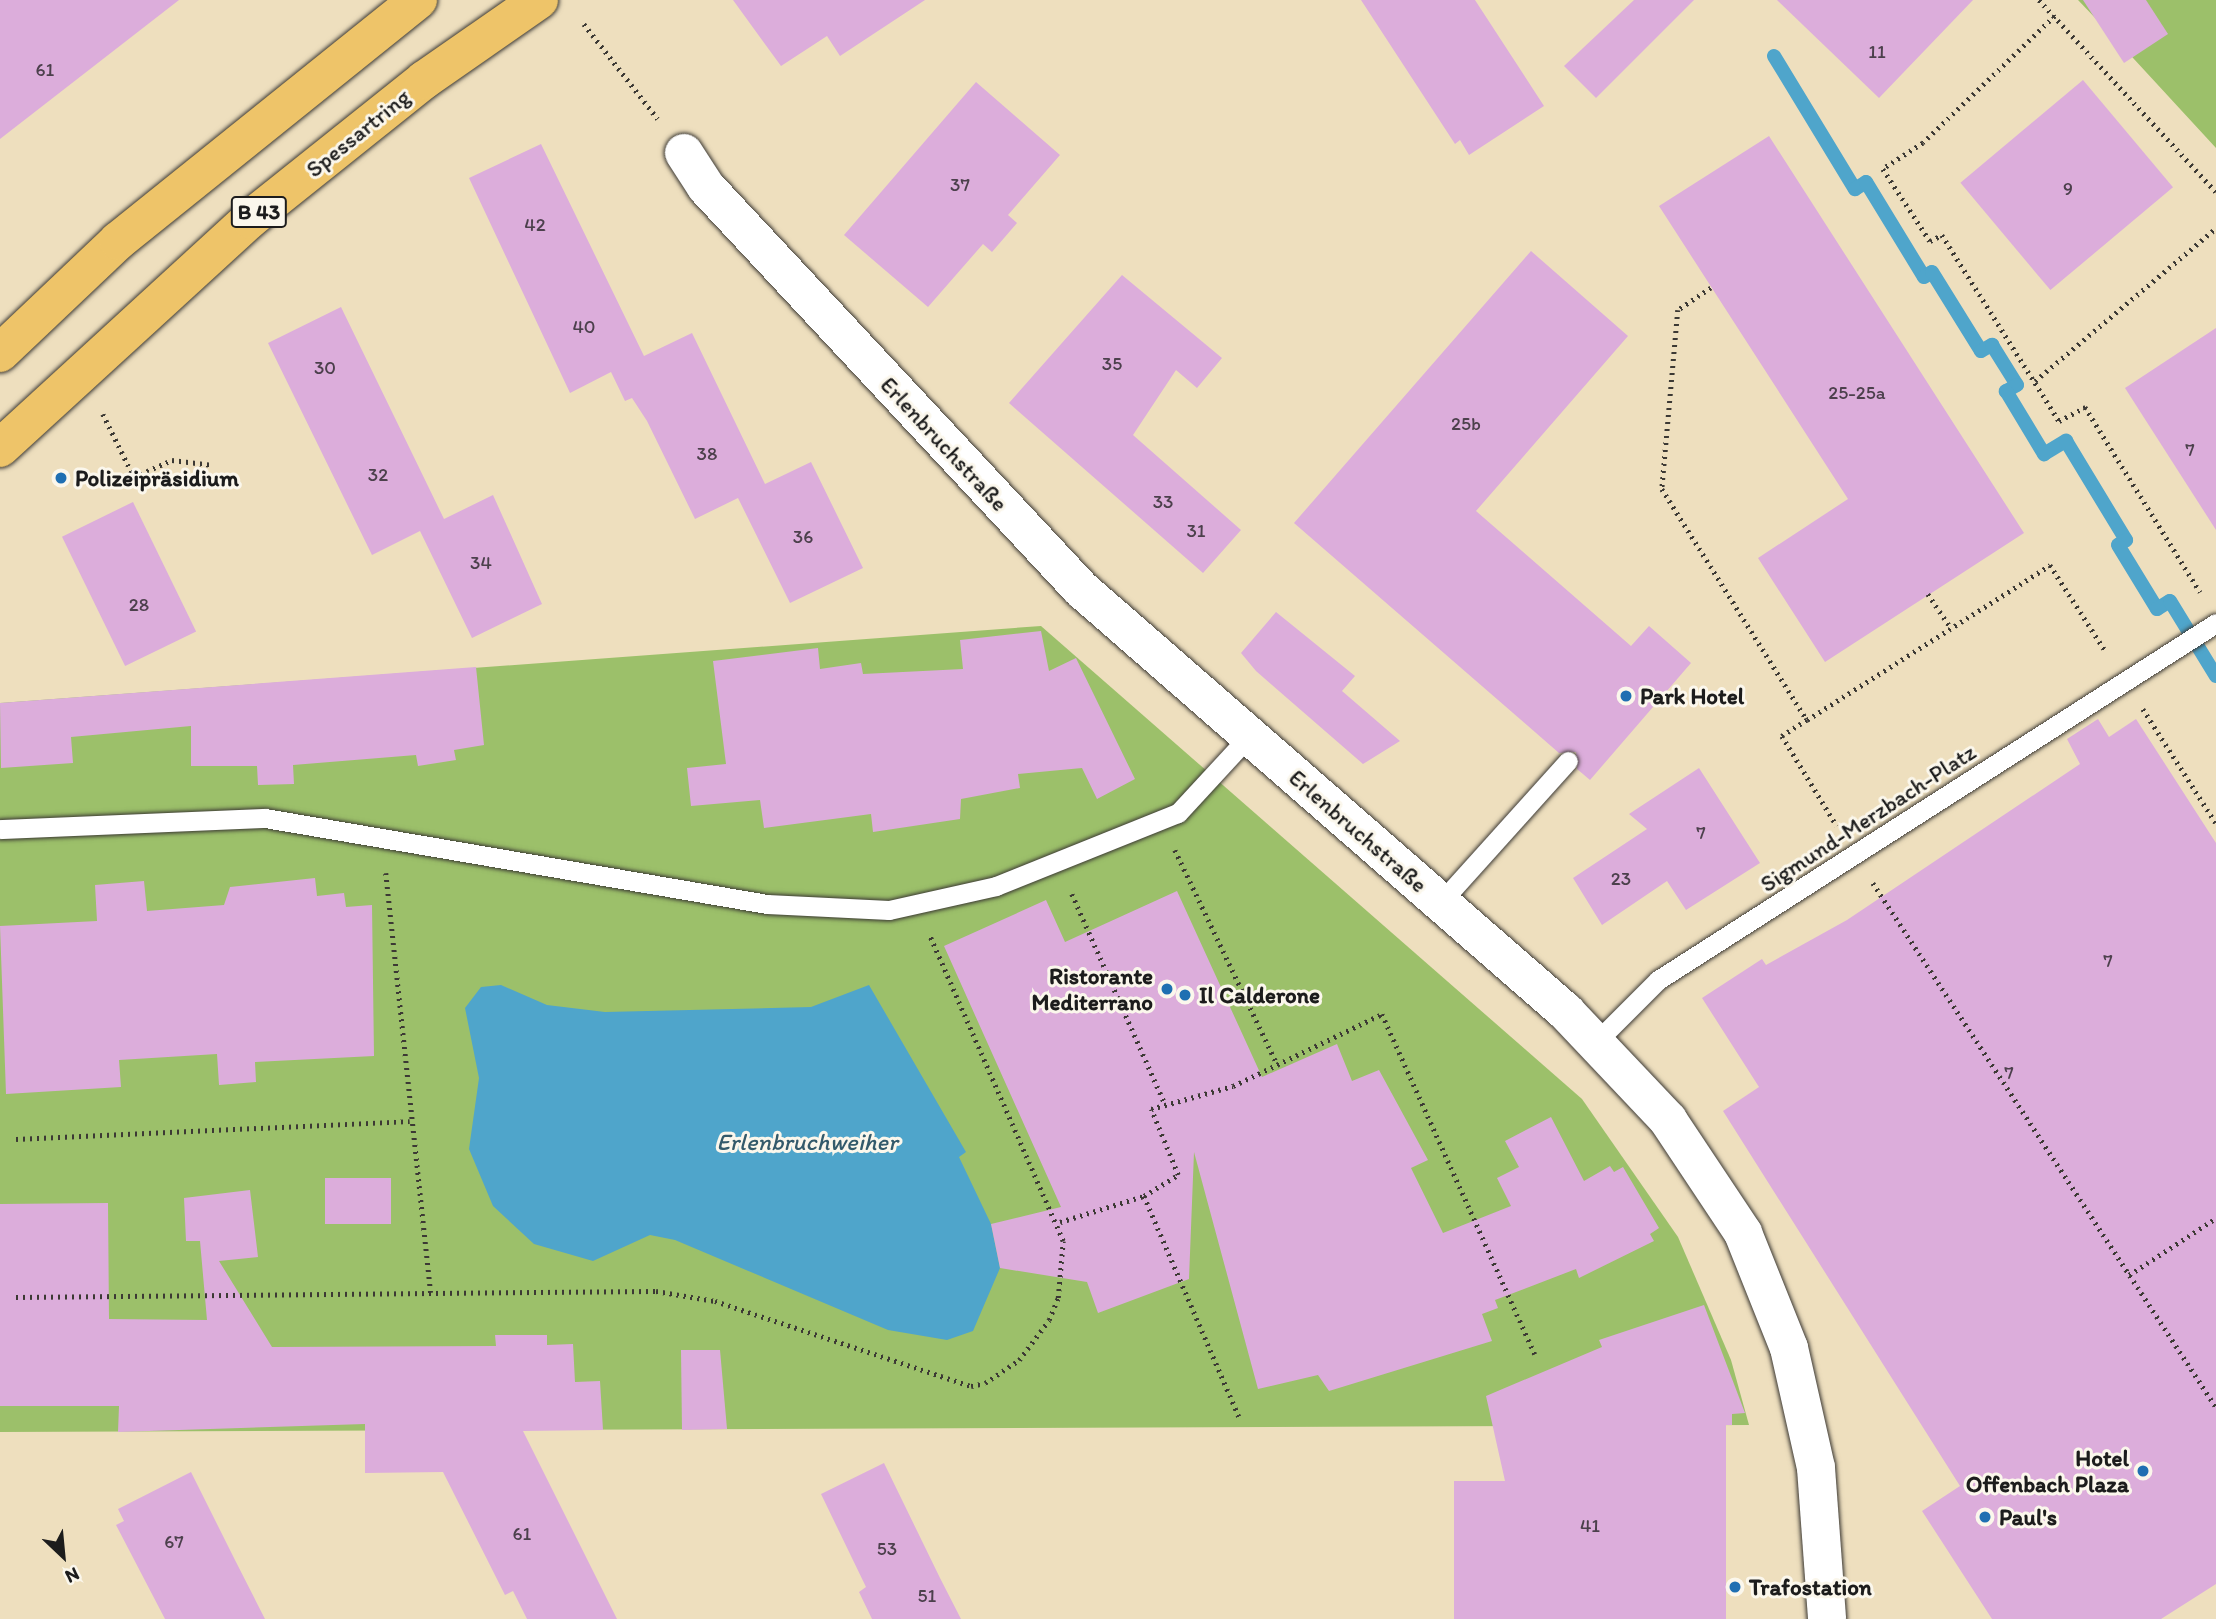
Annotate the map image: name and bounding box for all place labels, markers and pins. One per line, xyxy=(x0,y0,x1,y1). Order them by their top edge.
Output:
place label: Polizeipräsidium xyxy=(75,464,239,492)
marker: Polizeipräsidium xyxy=(53,470,69,486)
place label: Park Hotel xyxy=(1640,682,1744,710)
marker: Park Hotel xyxy=(1618,688,1634,704)
place label: Ristorante Mediterrano xyxy=(1031,962,1153,1016)
marker: Ristorante Mediterrano xyxy=(1159,981,1175,997)
place label: Il Calderone xyxy=(1199,981,1321,1009)
marker: Il Calderone xyxy=(1177,987,1193,1003)
place label: Hotel Offenbach Plaza xyxy=(1967,1444,2129,1498)
marker: Hotel Offenbach Plaza xyxy=(2135,1463,2151,1479)
place label: Paul's xyxy=(1999,1503,2057,1531)
marker: Paul's xyxy=(1977,1509,1993,1525)
place label: Trafostation xyxy=(1749,1573,1872,1601)
marker: Trafostation xyxy=(1727,1579,1743,1595)

